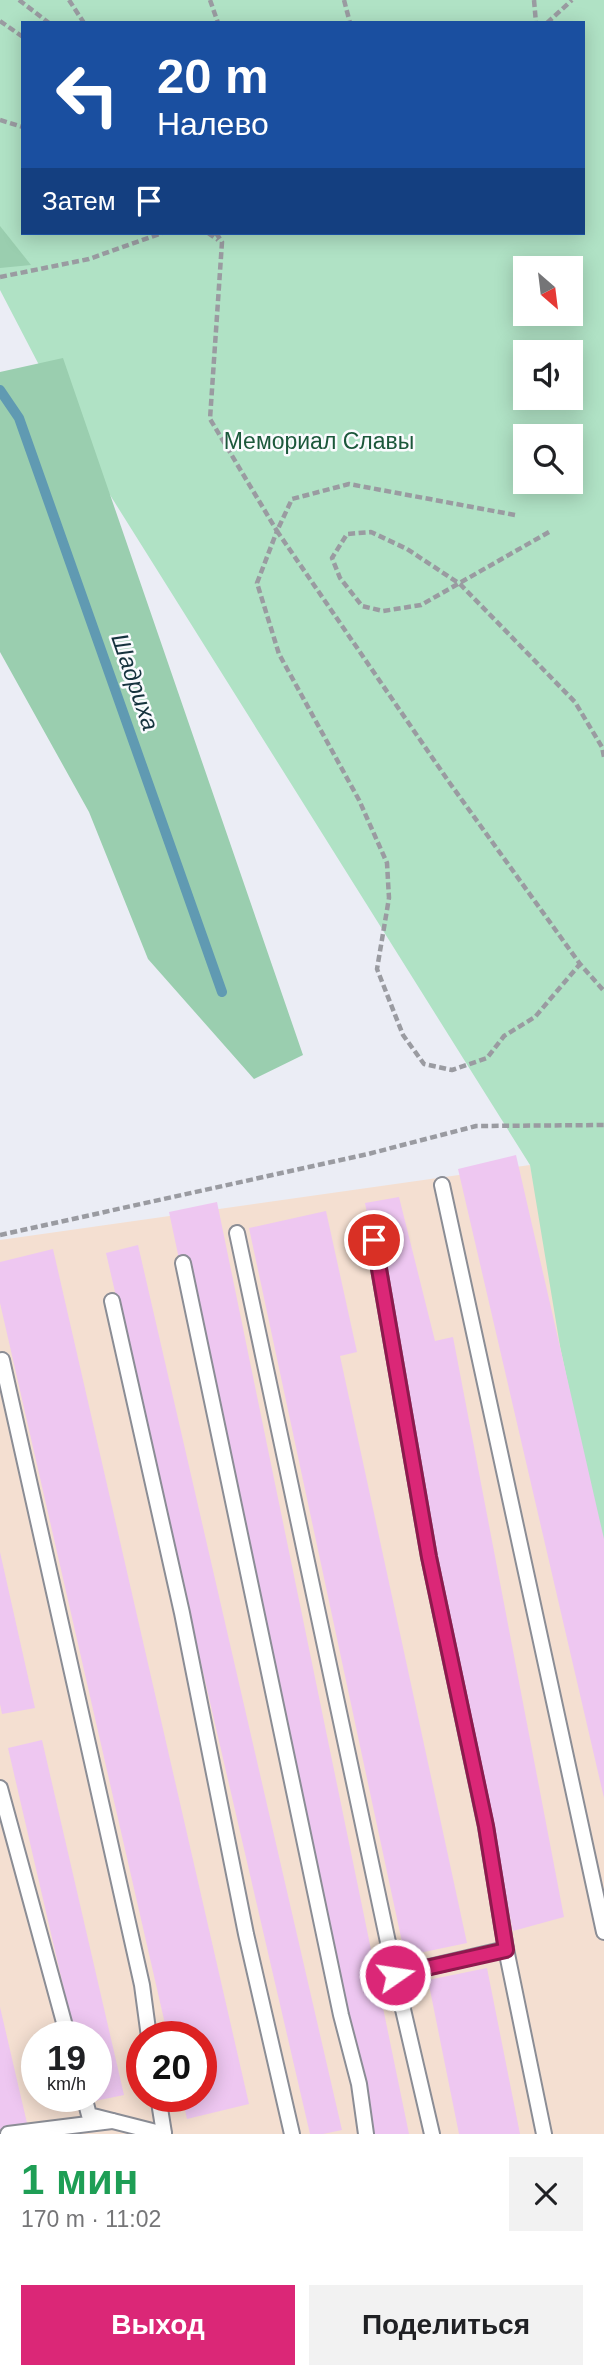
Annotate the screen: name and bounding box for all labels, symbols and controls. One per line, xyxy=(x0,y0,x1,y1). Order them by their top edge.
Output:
icon: left xyxy=(42,49,133,140)
text: 20 m xyxy=(157,49,269,103)
text: Налево xyxy=(157,106,269,142)
icon: arrive xyxy=(130,182,168,220)
text: Затем xyxy=(42,186,116,216)
north arrow xyxy=(513,256,583,326)
map controls xyxy=(513,256,583,494)
button: sound xyxy=(513,340,583,410)
button: search xyxy=(513,424,583,494)
park label: Мемориал Славы xyxy=(224,428,414,454)
water label: Шадриха xyxy=(106,630,165,734)
pin xyxy=(344,1210,404,1270)
icon: arrive xyxy=(355,1221,393,1259)
position arrow xyxy=(358,1938,432,2012)
speed limit sign: 20 xyxy=(126,2021,217,2112)
text: 19 xyxy=(47,2038,86,2077)
text: km/h xyxy=(47,2074,86,2094)
text: 1 мин xyxy=(21,2156,138,2203)
button: close xyxy=(509,2157,583,2231)
text: 170 m · 11:02 xyxy=(21,2206,161,2232)
button: Выход xyxy=(21,2285,295,2365)
button: Поделиться xyxy=(309,2285,583,2365)

